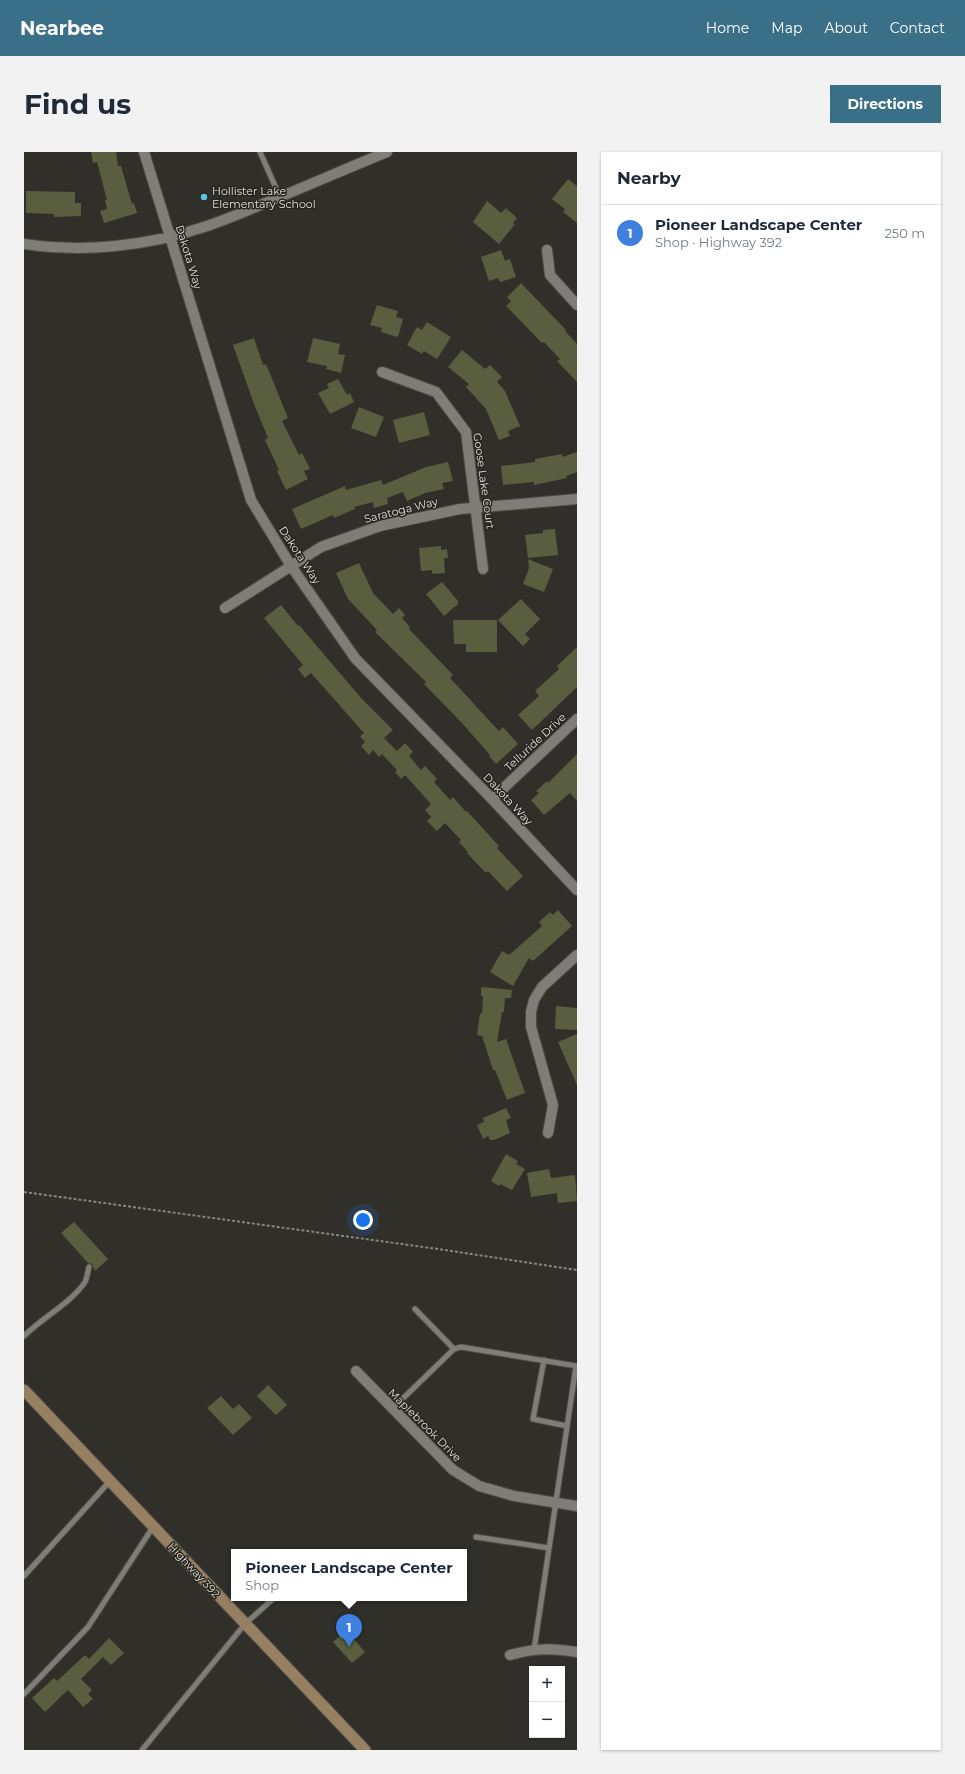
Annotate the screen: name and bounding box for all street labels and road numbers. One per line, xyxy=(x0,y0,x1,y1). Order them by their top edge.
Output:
street label: Dakota Way xyxy=(173,223,205,291)
street label: Goose Lake Court xyxy=(470,432,498,530)
street label: Saratoga Way xyxy=(363,494,439,526)
street label: Dakota Way xyxy=(276,523,324,587)
street label: Telluride Drive xyxy=(501,710,569,774)
street label: Dakota Way xyxy=(480,770,536,828)
street label: Maplebrook Drive xyxy=(385,1385,465,1465)
street label: Highway 392 xyxy=(165,1539,223,1601)

